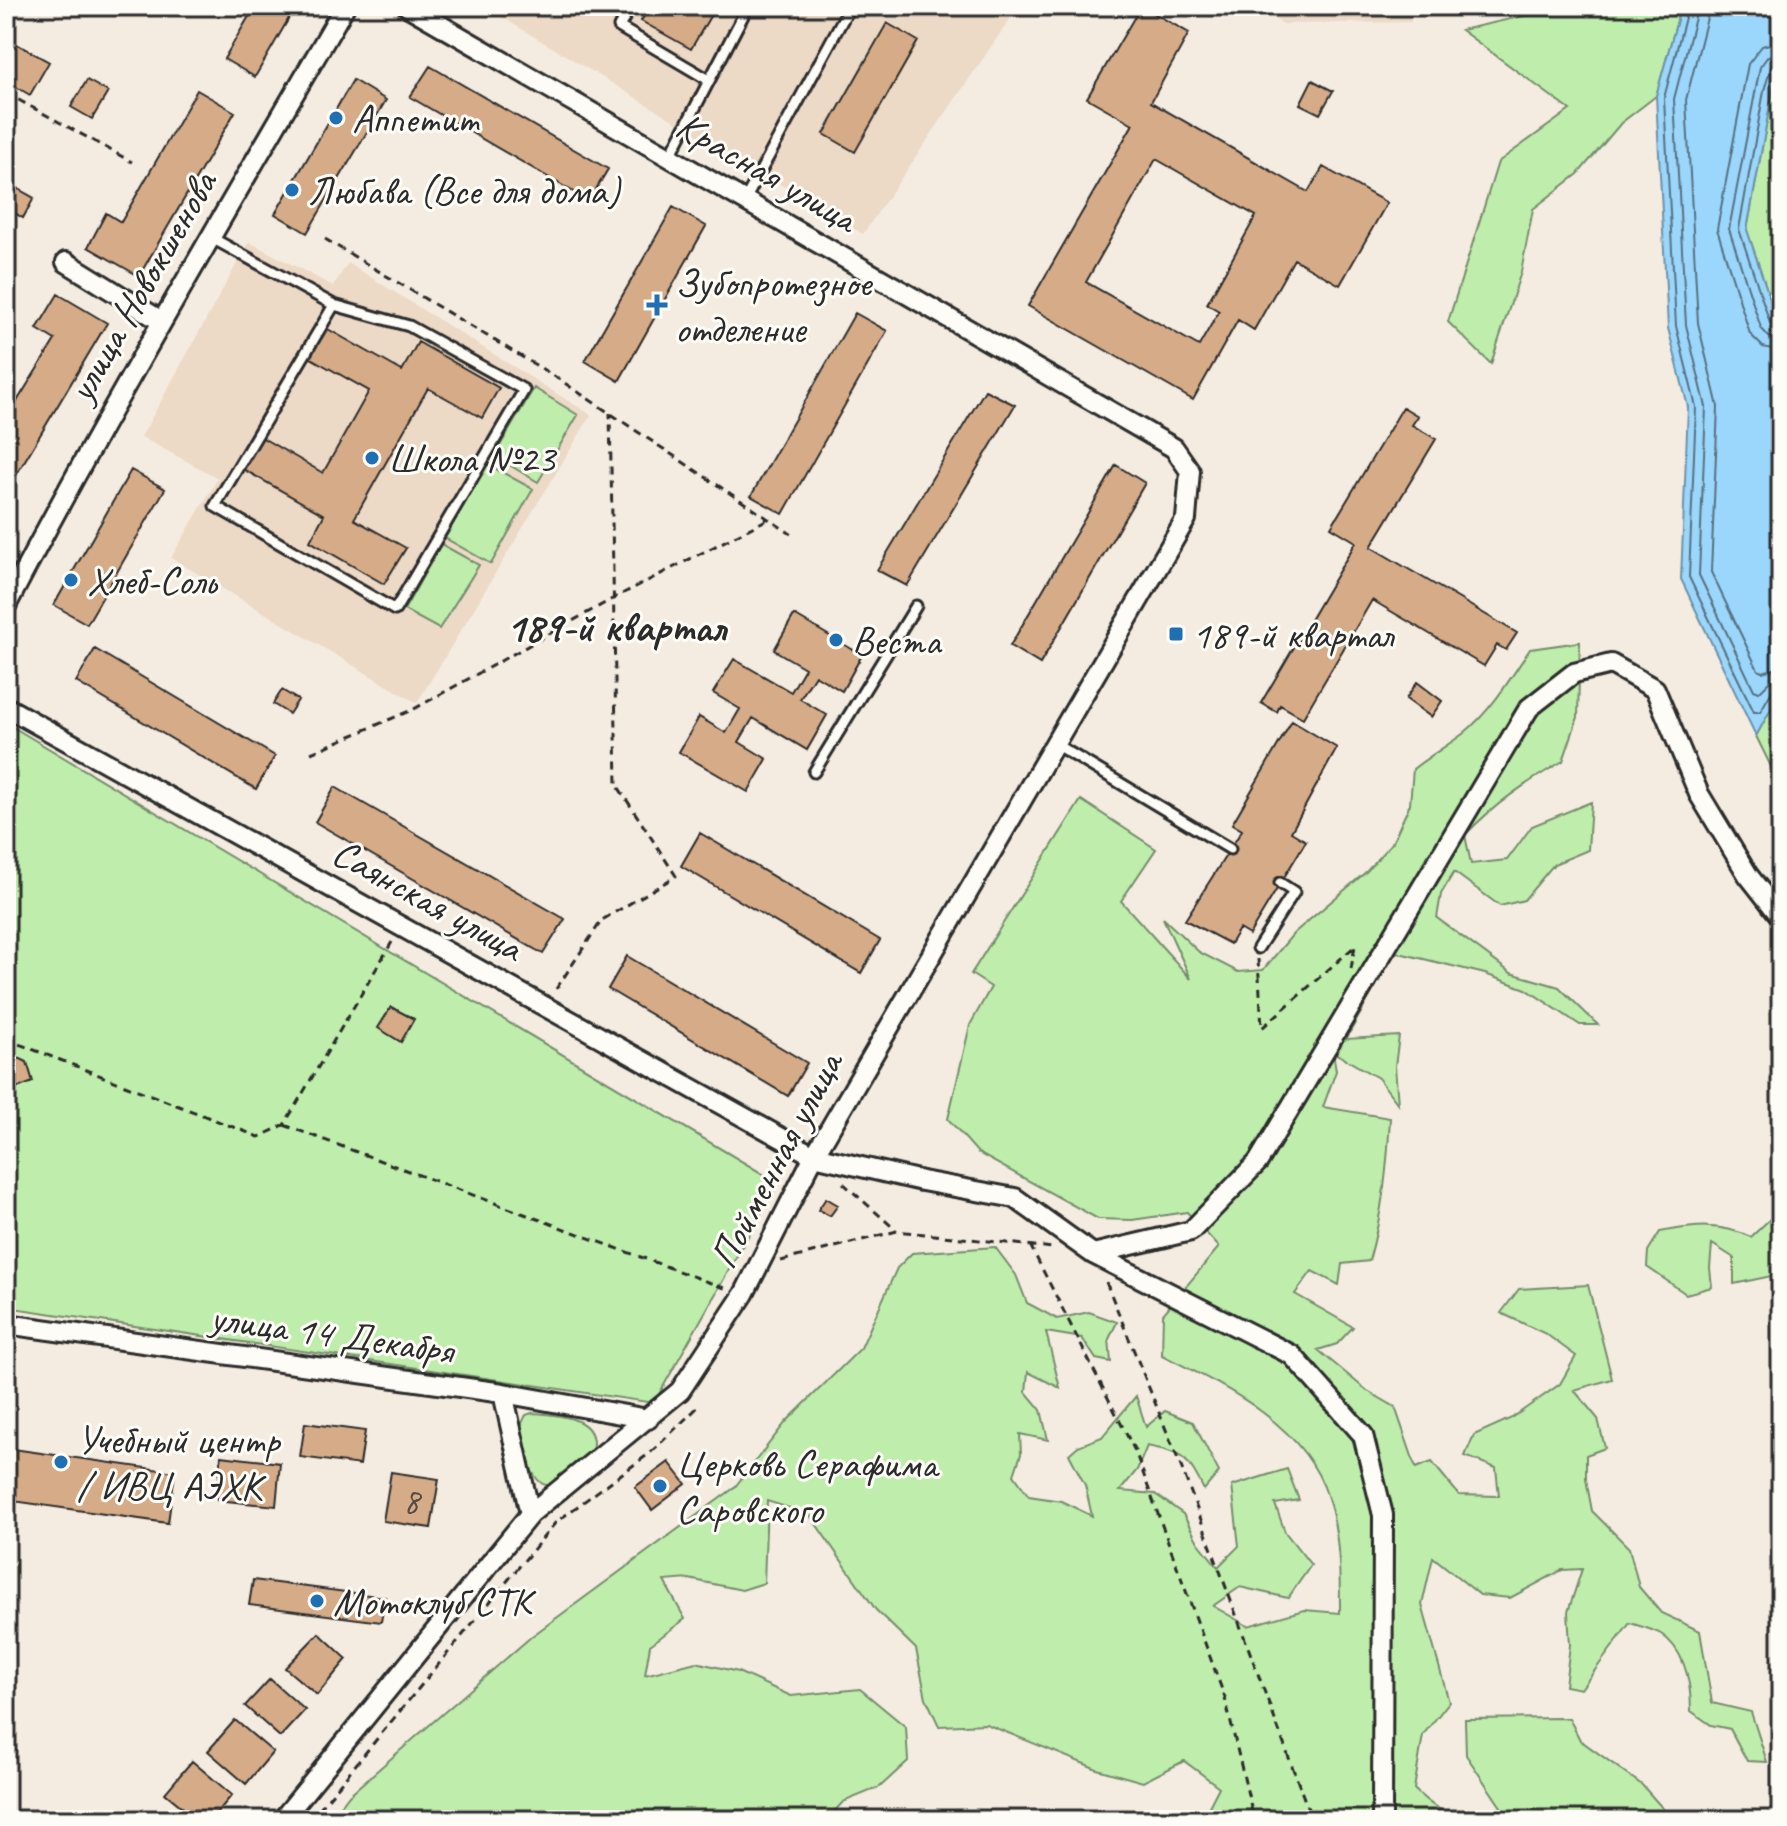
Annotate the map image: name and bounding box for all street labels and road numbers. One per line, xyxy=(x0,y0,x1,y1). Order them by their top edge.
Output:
street label: Красная улица xyxy=(667,100,869,245)
street label: улица Новокшенова xyxy=(55,160,229,412)
street label: Саянская улица xyxy=(324,827,534,974)
street label: Пойменная улица xyxy=(698,1041,855,1277)
street label: улица 14 Декабря xyxy=(205,1292,460,1376)

